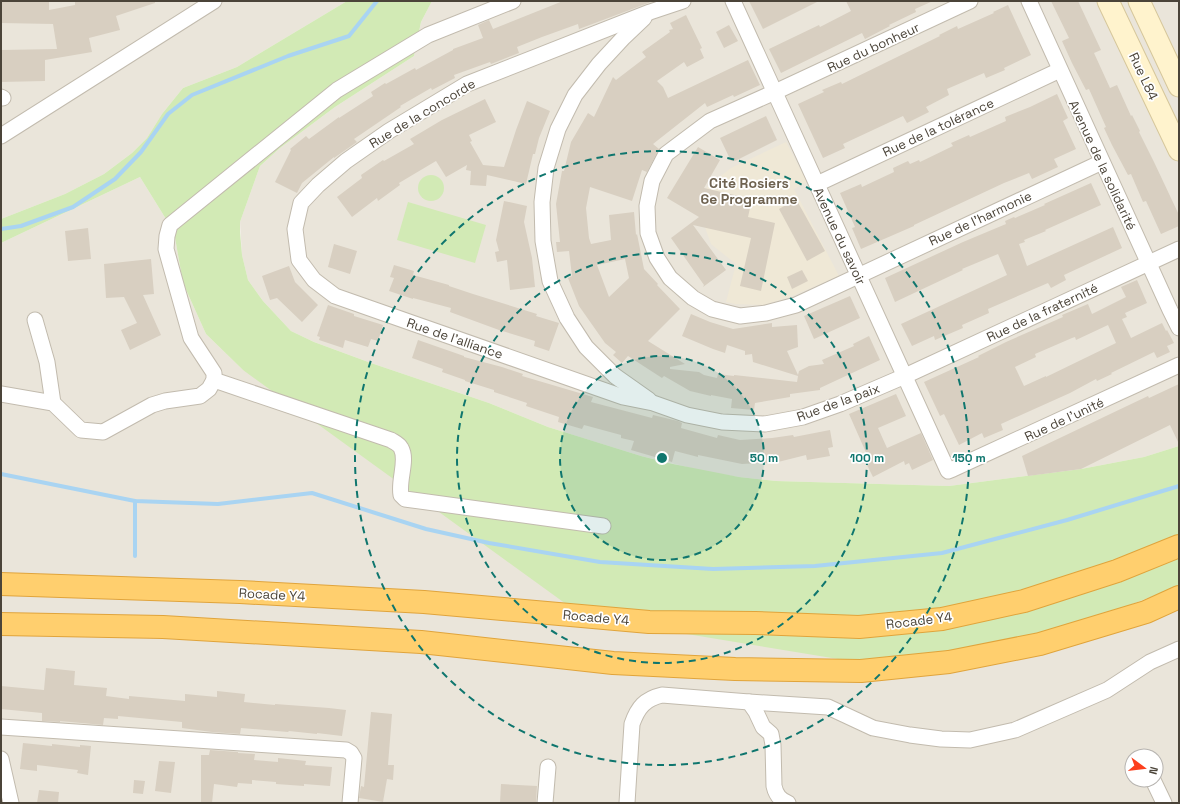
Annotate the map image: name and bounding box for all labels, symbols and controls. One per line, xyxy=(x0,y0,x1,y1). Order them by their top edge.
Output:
street label: Rue du bonheur xyxy=(824,19,922,76)
street label: Rue L84 xyxy=(1125,50,1162,103)
street label: Rue de la concorde xyxy=(366,75,478,152)
street label: Rue de la tolérance xyxy=(880,94,997,161)
street label: Avenue de la solidarité xyxy=(1065,98,1140,233)
district label: Cité Rosiers 6e Programme xyxy=(701,174,798,208)
street label: Avenue du savoir xyxy=(810,185,870,288)
street label: Rue de l'harmonie xyxy=(926,187,1034,250)
street label: Rue de la fraternité xyxy=(984,279,1101,346)
street label: Rue de l'alliance xyxy=(404,314,505,363)
street label: Rue de la paix xyxy=(794,379,882,425)
street label: Rue de l'unité xyxy=(1022,394,1107,445)
text: 50 m xyxy=(750,450,778,466)
text: 100 m xyxy=(850,450,884,466)
text: 150 m xyxy=(952,450,986,466)
centre of rings xyxy=(655,451,669,465)
street label: Rocade Y4 xyxy=(238,584,306,605)
street label: Rocade Y4 xyxy=(562,606,630,629)
street label: Rocade Y4 xyxy=(885,608,953,633)
north arrow xyxy=(1124,748,1164,788)
text: N xyxy=(1146,765,1161,776)

